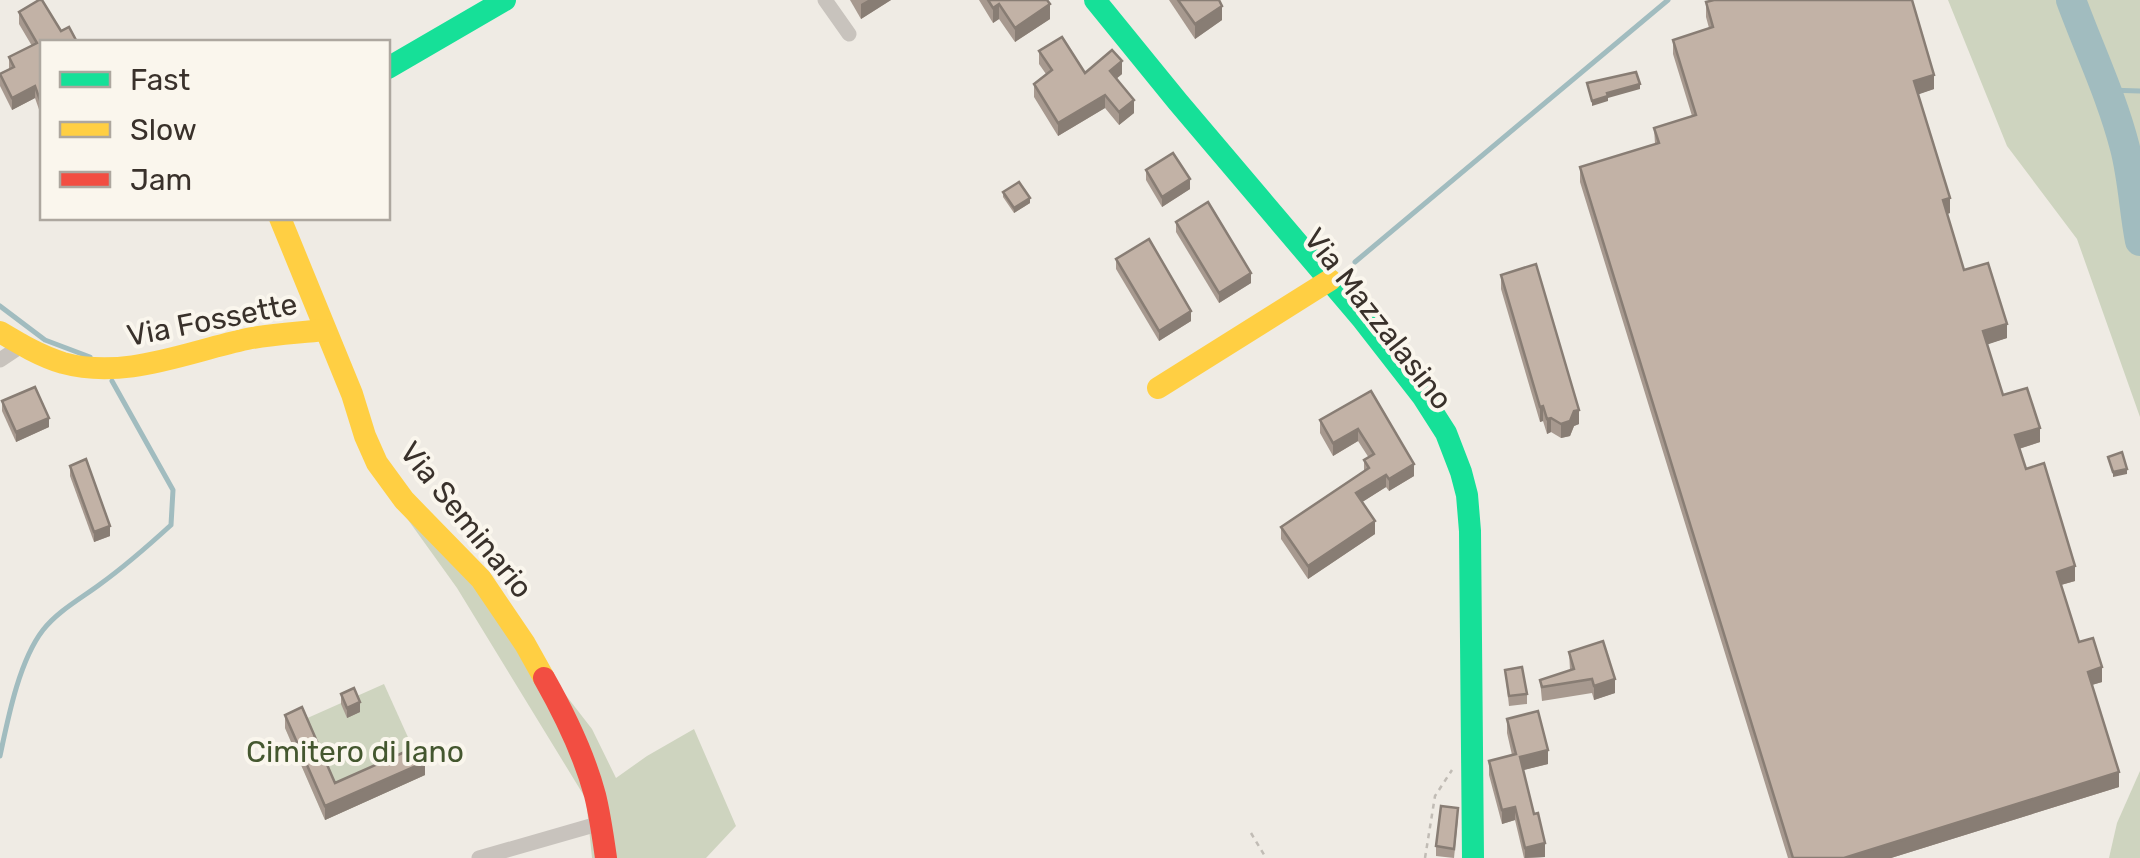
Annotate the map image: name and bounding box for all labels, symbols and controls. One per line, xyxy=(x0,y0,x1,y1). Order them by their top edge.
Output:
legend xyxy=(40,40,390,220)
text: Fast xyxy=(130,62,190,98)
text: Slow xyxy=(130,112,197,148)
text: Jam xyxy=(130,162,192,198)
street label: Via Mazzalasino xyxy=(1296,221,1460,417)
street label: Via Fossette xyxy=(124,286,300,354)
street label: Via Seminario xyxy=(392,435,540,605)
park label: Cimitero di Iano xyxy=(246,734,464,770)

